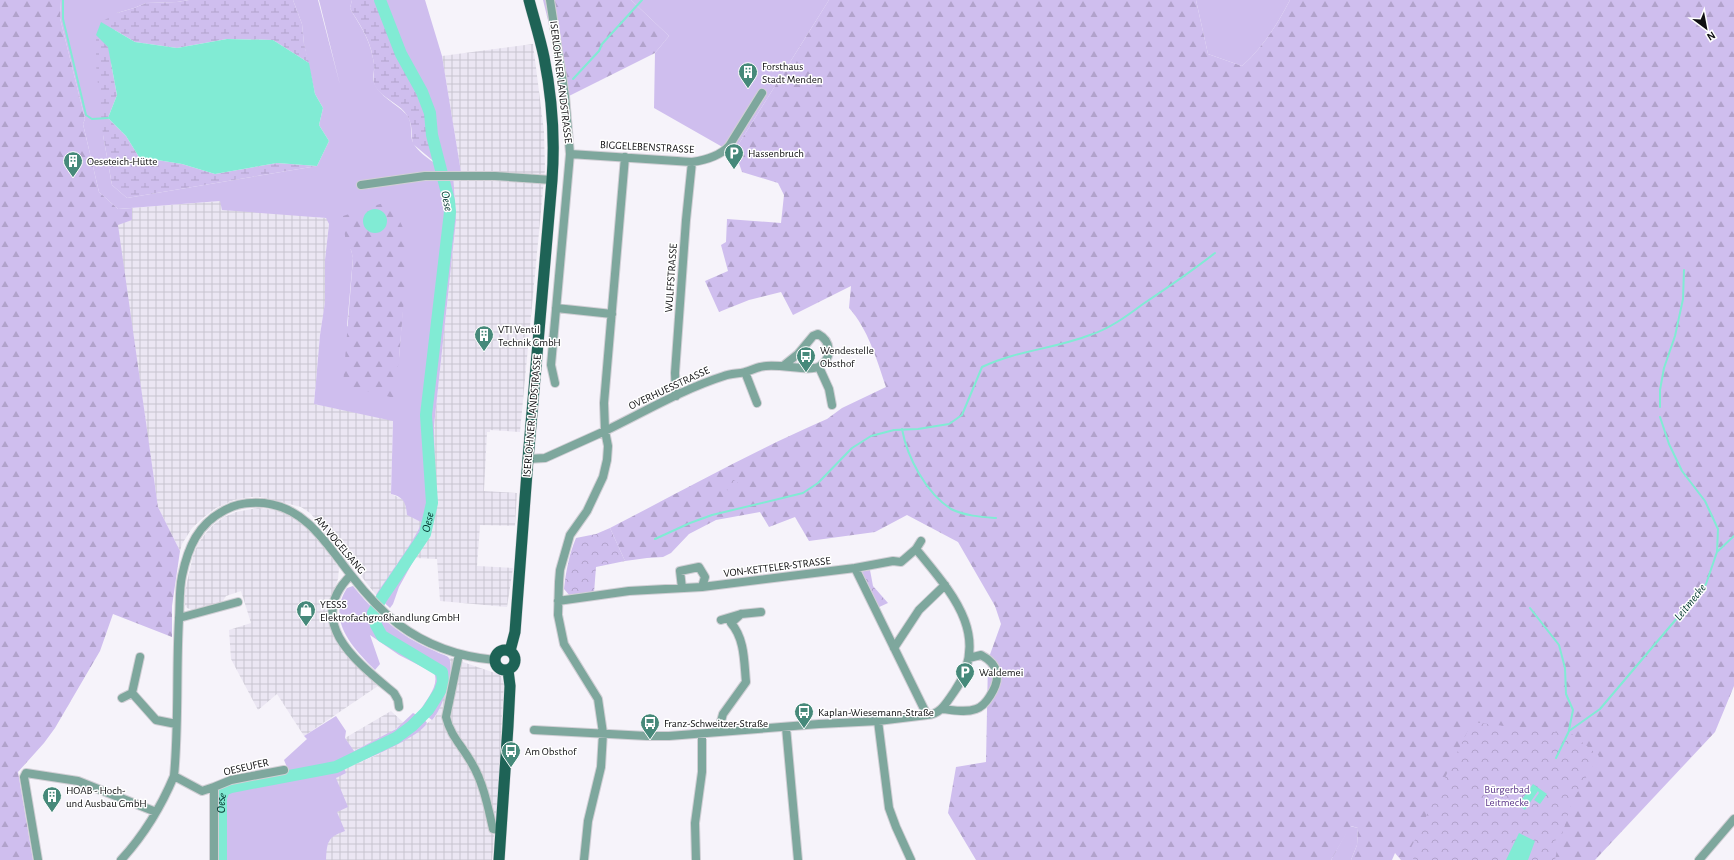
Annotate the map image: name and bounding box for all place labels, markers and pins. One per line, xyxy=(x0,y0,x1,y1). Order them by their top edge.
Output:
building icon: Forsthaus Stadt Menden xyxy=(737,61,759,89)
place label: Forsthaus Stadt Menden xyxy=(762,61,822,85)
parking icon: Hassenbruch xyxy=(723,142,745,170)
place label: Hassenbruch xyxy=(748,148,804,159)
building icon: Oeseteich-Hütte xyxy=(62,150,84,178)
place label: Oeseteich-Hütte xyxy=(87,156,157,167)
building icon: VTI Ventil Technik GmbH xyxy=(473,324,495,352)
place label: VTI Ventil Technik GmbH xyxy=(498,324,561,348)
bus stop icon: Wendestelle Obsthof xyxy=(795,345,817,373)
place label: Wendestelle Obsthof xyxy=(820,345,874,369)
shop icon: YESSS Elektrofachgroßhandlung GmbH xyxy=(295,599,317,627)
place label: YESSS Elektrofachgroßhandlung GmbH xyxy=(320,599,460,623)
parking icon: Waldemei xyxy=(954,661,976,689)
place label: Waldemei xyxy=(979,667,1023,678)
bus stop icon: Kaplan-Wiesemann-Straße xyxy=(793,701,815,729)
place label: Kaplan-Wiesemann-Straße xyxy=(818,707,934,718)
bus stop icon: Franz-Schweitzer-Straße xyxy=(639,712,661,740)
place label: Franz-Schweitzer-Straße xyxy=(664,718,768,729)
bus stop icon: Am Obsthof xyxy=(500,740,522,768)
place label: Am Obsthof xyxy=(525,746,577,757)
building icon: HOAB - Hoch- und Ausbau GmbH xyxy=(41,785,63,813)
place label: HOAB - Hoch- und Ausbau GmbH xyxy=(66,785,147,809)

